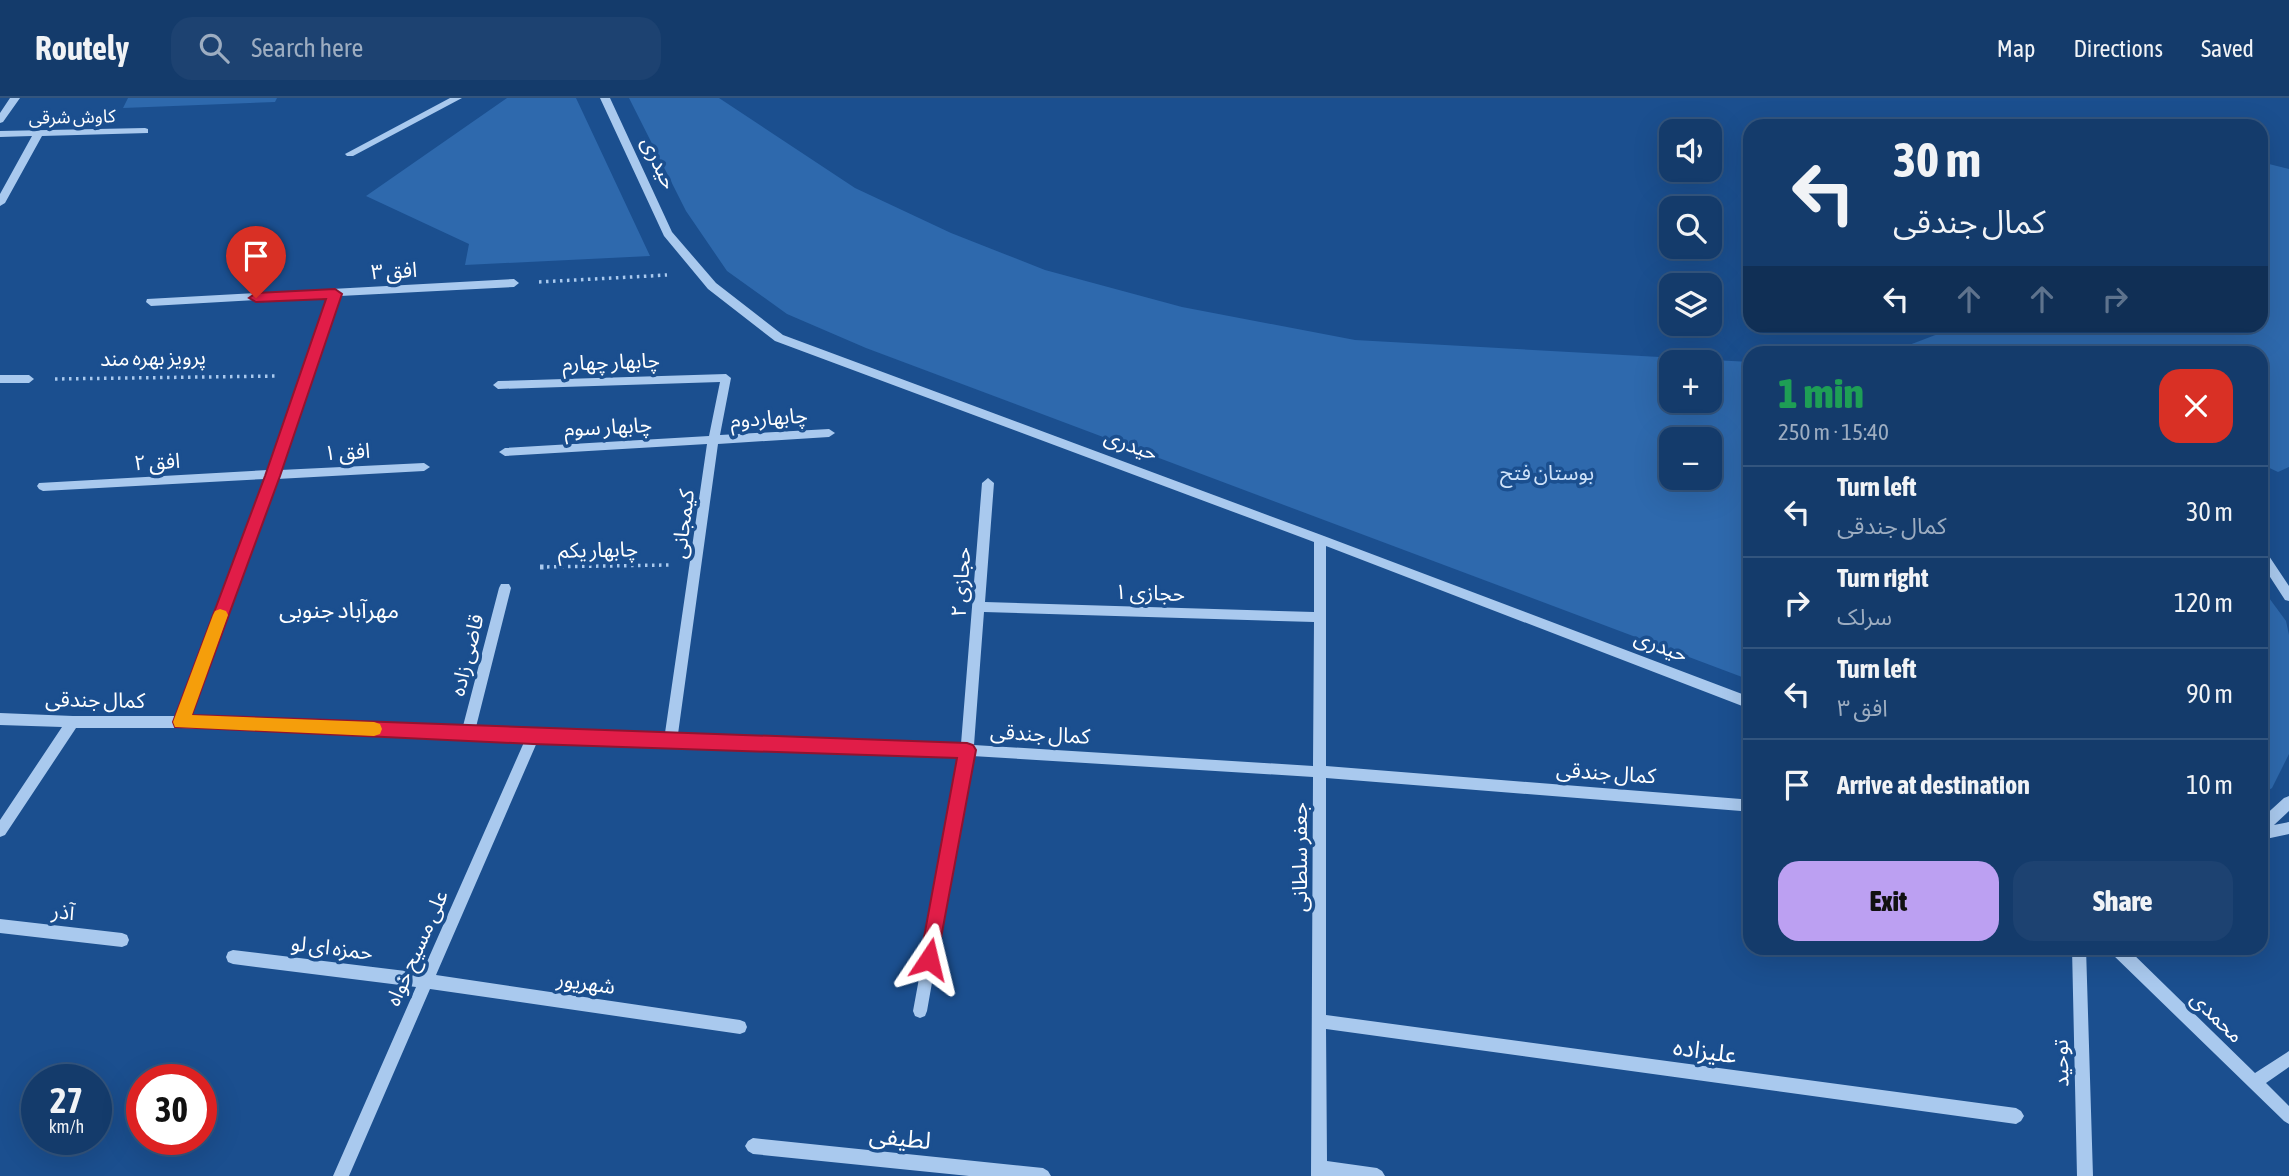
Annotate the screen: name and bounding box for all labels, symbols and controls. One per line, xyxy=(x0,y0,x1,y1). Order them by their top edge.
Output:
search box xyxy=(171,17,661,80)
text: Routely xyxy=(35,29,129,67)
icon: search xyxy=(195,29,233,67)
text: Search here xyxy=(251,33,363,63)
text: Map xyxy=(1997,35,2035,62)
text: Directions xyxy=(2073,35,2163,62)
text: Saved xyxy=(2201,35,2254,62)
street label: کاوش شرقی xyxy=(28,105,116,129)
map controls xyxy=(1659,119,1722,490)
button: sound xyxy=(1659,119,1722,182)
text: 30 m xyxy=(1893,131,1981,187)
street label: حیدری xyxy=(636,133,682,193)
icon: left xyxy=(1778,147,1869,238)
button: search xyxy=(1659,196,1722,259)
text: کمال جندقی xyxy=(1893,203,2045,240)
pin xyxy=(226,226,286,298)
icon: arrive xyxy=(237,237,275,275)
street label: افق ۳ xyxy=(370,257,418,285)
button: layers xyxy=(1659,273,1722,336)
icon: left xyxy=(1877,280,1915,318)
icon: ahead xyxy=(1950,280,1988,318)
icon: ahead xyxy=(2023,280,2061,318)
icon: right xyxy=(2096,280,2134,318)
street label: پرویز بهره‌ مند xyxy=(100,344,206,372)
street label: چابهار چهارم xyxy=(562,347,660,380)
button: + xyxy=(1659,350,1722,413)
text: 1 min xyxy=(1778,369,1864,417)
button: close xyxy=(2159,369,2233,443)
street label: چابهاردوم xyxy=(729,402,809,437)
street label: چابهار سوم xyxy=(563,412,653,445)
text: 250 m · 15:40 xyxy=(1778,419,1889,445)
street label: حیدری xyxy=(1101,423,1161,466)
button: − xyxy=(1659,427,1722,490)
street label: افق ۱ xyxy=(323,438,371,466)
street label: افق ۲ xyxy=(133,448,181,476)
park label: بوستان فتح xyxy=(1500,460,1594,488)
text: Turn left xyxy=(1837,472,1917,502)
street label: کیمجانی xyxy=(666,488,699,560)
icon: left xyxy=(1778,493,1816,531)
text: 30 m xyxy=(2186,497,2233,527)
text: کمال جندقی xyxy=(1837,513,1946,539)
street label: چابهار یکم xyxy=(558,536,638,566)
street label: حجازی ۲ xyxy=(946,546,975,618)
text: Turn right xyxy=(1837,563,1928,593)
street label: حجازی ۱ xyxy=(1114,579,1186,606)
icon: right xyxy=(1778,584,1816,622)
text: 120 m xyxy=(2174,588,2233,618)
district label: مهرآباد جنوبی xyxy=(279,597,399,624)
text: سرلک xyxy=(1837,604,1892,630)
street label: قاضی زاده xyxy=(444,611,489,698)
street label: حیدری xyxy=(1631,624,1691,667)
text: Turn left xyxy=(1837,654,1917,684)
icon: left xyxy=(1778,675,1816,713)
text: 90 m xyxy=(2186,679,2233,709)
street label: کمال جندقی xyxy=(45,686,146,713)
text: افق ۳ xyxy=(1837,695,1888,721)
street label: کمال جندقی xyxy=(989,718,1091,749)
street label: کمال جندقی xyxy=(1555,757,1657,788)
icon: arrive xyxy=(1778,766,1816,804)
text: Arrive at destination xyxy=(1837,770,2030,800)
text: 10 m xyxy=(2186,770,2233,800)
street label: جعفر سلطانی xyxy=(1287,802,1312,912)
button: Exit xyxy=(1778,861,1999,941)
button: Share xyxy=(2013,861,2233,941)
street label: علی مسیح خواه xyxy=(380,886,456,1011)
street label: آذر xyxy=(49,898,76,925)
position arrow xyxy=(892,922,966,996)
street label: حمزه ای لو xyxy=(290,930,375,965)
street label: شهریور xyxy=(554,966,617,999)
street label: محمدی xyxy=(2186,986,2249,1048)
street label: علیزاده xyxy=(1671,1033,1739,1069)
street label: توحید xyxy=(2048,1039,2073,1087)
speed limit sign: 30 xyxy=(126,1064,217,1155)
text: 27 xyxy=(50,1080,83,1120)
text: km/h xyxy=(49,1116,84,1137)
street label: لطیفی xyxy=(868,1121,932,1154)

